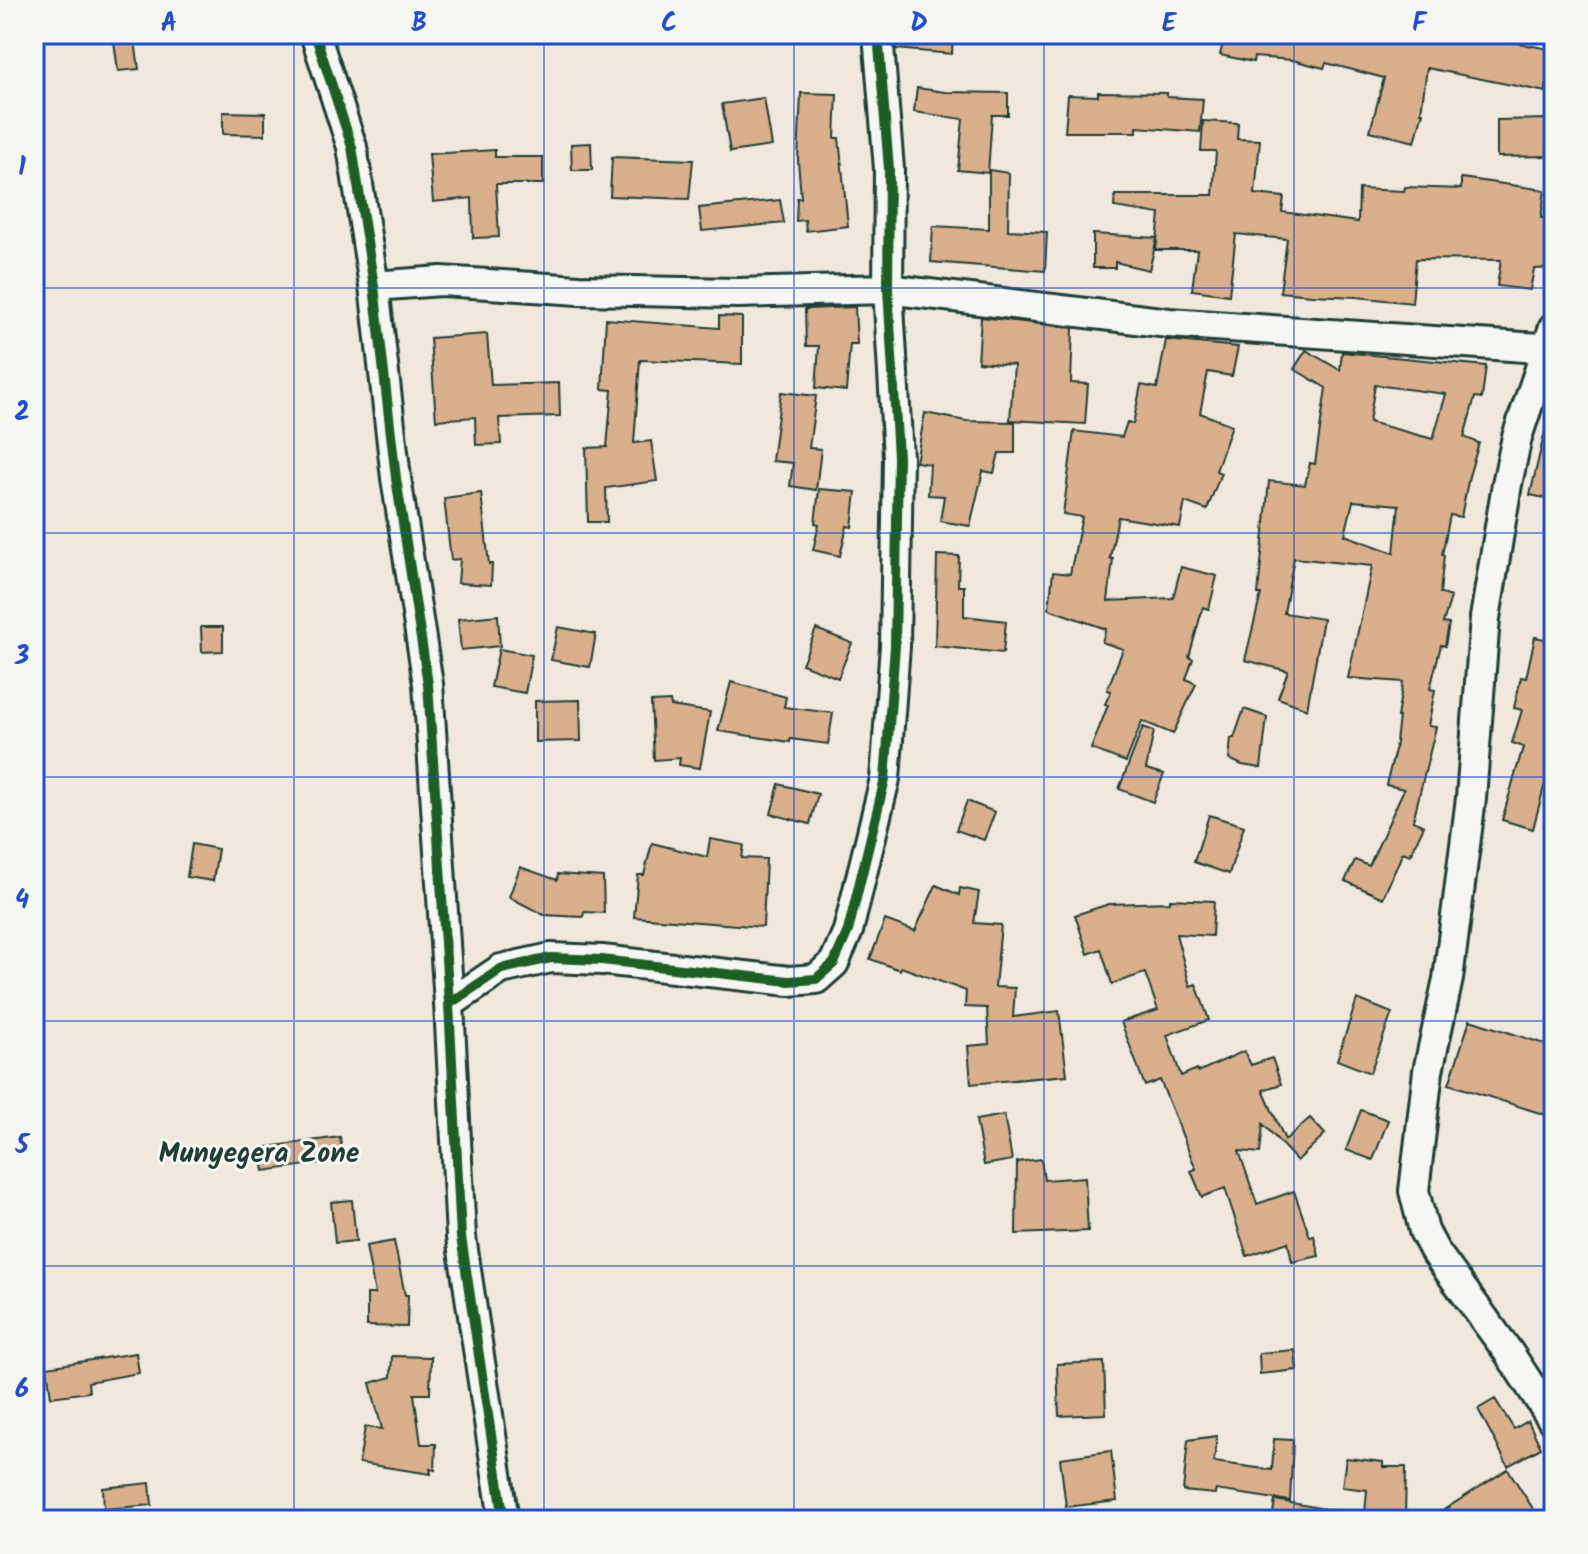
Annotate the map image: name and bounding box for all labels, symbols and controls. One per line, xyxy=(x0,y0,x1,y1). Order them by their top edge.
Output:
text: A xyxy=(161,3,177,45)
text: B xyxy=(411,3,427,45)
text: C xyxy=(661,3,677,45)
text: D xyxy=(910,3,928,45)
text: E xyxy=(1162,3,1178,45)
text: F xyxy=(1412,3,1428,45)
text: 1 xyxy=(18,147,26,189)
text: 2 xyxy=(14,392,30,434)
text: 3 xyxy=(14,636,29,678)
text: 4 xyxy=(15,880,29,922)
text: 5 xyxy=(14,1125,30,1167)
district label: Munyegera Zone xyxy=(159,1132,360,1177)
text: 6 xyxy=(15,1369,29,1411)

